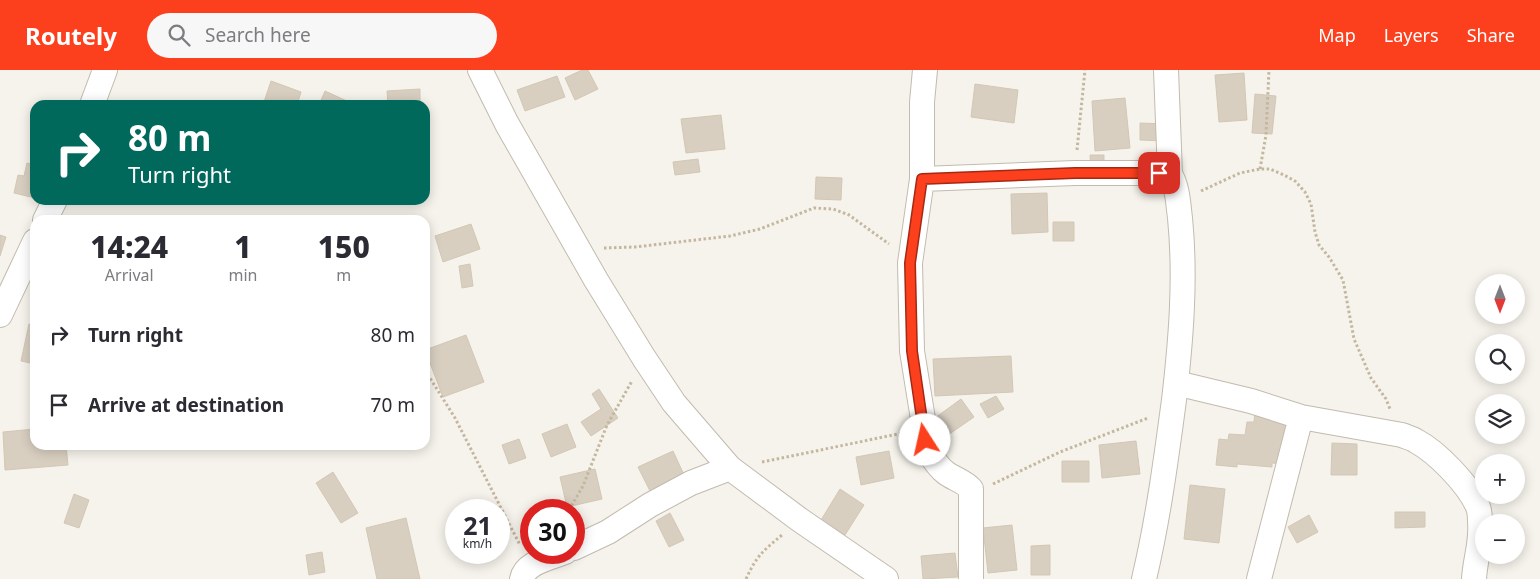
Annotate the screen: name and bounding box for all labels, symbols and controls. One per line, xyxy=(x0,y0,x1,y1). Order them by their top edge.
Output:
search box xyxy=(147,13,497,58)
text: Routely xyxy=(25,19,117,52)
icon: search xyxy=(165,21,193,49)
text: Search here xyxy=(205,22,311,48)
text: Map xyxy=(1318,23,1356,47)
text: Layers xyxy=(1384,23,1439,47)
text: Share xyxy=(1467,23,1515,47)
text: 80 m xyxy=(128,114,211,161)
icon: right xyxy=(45,120,110,185)
pin xyxy=(1138,152,1180,194)
text: Turn right xyxy=(128,159,231,189)
icon: arrive xyxy=(1145,159,1173,187)
text: 14:24 xyxy=(90,226,168,267)
text: 1 xyxy=(234,226,252,267)
text: 150 xyxy=(318,226,370,267)
text: Arrival xyxy=(105,264,154,286)
text: min xyxy=(228,264,257,286)
text: m xyxy=(336,264,351,286)
north arrow xyxy=(1475,274,1525,324)
map controls xyxy=(1475,274,1525,564)
icon: right xyxy=(45,321,73,349)
text: Turn right xyxy=(88,322,183,348)
text: 80 m xyxy=(371,322,415,348)
button: search xyxy=(1475,334,1525,384)
icon: arrive xyxy=(45,391,73,419)
text: Arrive at destination xyxy=(88,392,284,418)
text: 70 m xyxy=(371,392,415,418)
button: layers xyxy=(1475,394,1525,444)
position arrow xyxy=(898,413,950,465)
button: + xyxy=(1475,454,1525,504)
speed limit sign: 30 xyxy=(520,499,585,564)
text: 21 xyxy=(463,508,492,542)
button: − xyxy=(1475,514,1525,564)
text: km/h xyxy=(463,535,492,552)

